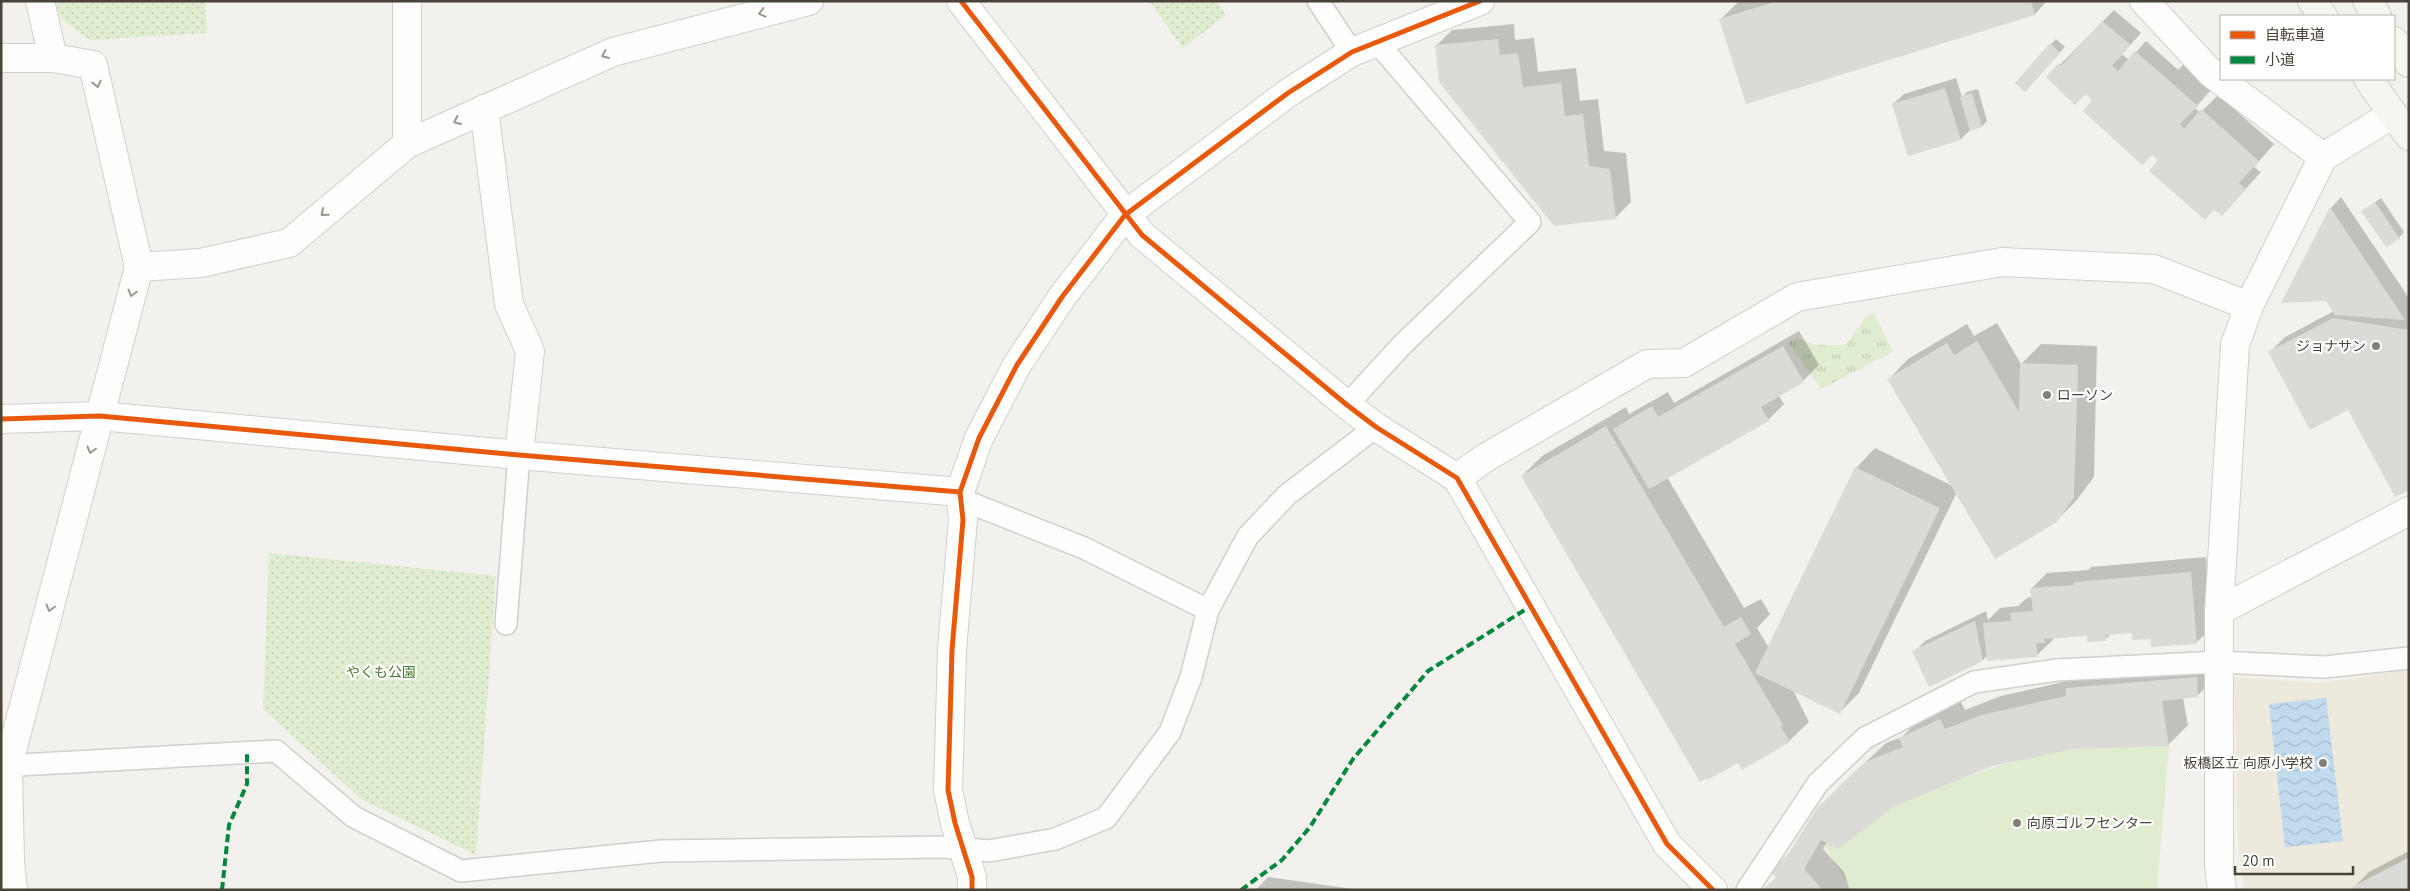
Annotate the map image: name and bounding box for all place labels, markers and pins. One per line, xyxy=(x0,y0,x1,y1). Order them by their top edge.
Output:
place label: ジョナサン xyxy=(2296,337,2366,355)
marker: ジョナサン xyxy=(2370,340,2382,352)
place label: ローソン xyxy=(2057,386,2113,404)
marker: ローソン xyxy=(2041,389,2053,401)
place label: 板橋区立 向原小学校 xyxy=(2183,754,2313,772)
marker: 板橋区立 向原小学校 xyxy=(2317,757,2329,769)
place label: 向原ゴルフセンター xyxy=(2027,814,2153,832)
marker: 向原ゴルフセンター xyxy=(2011,817,2023,829)

